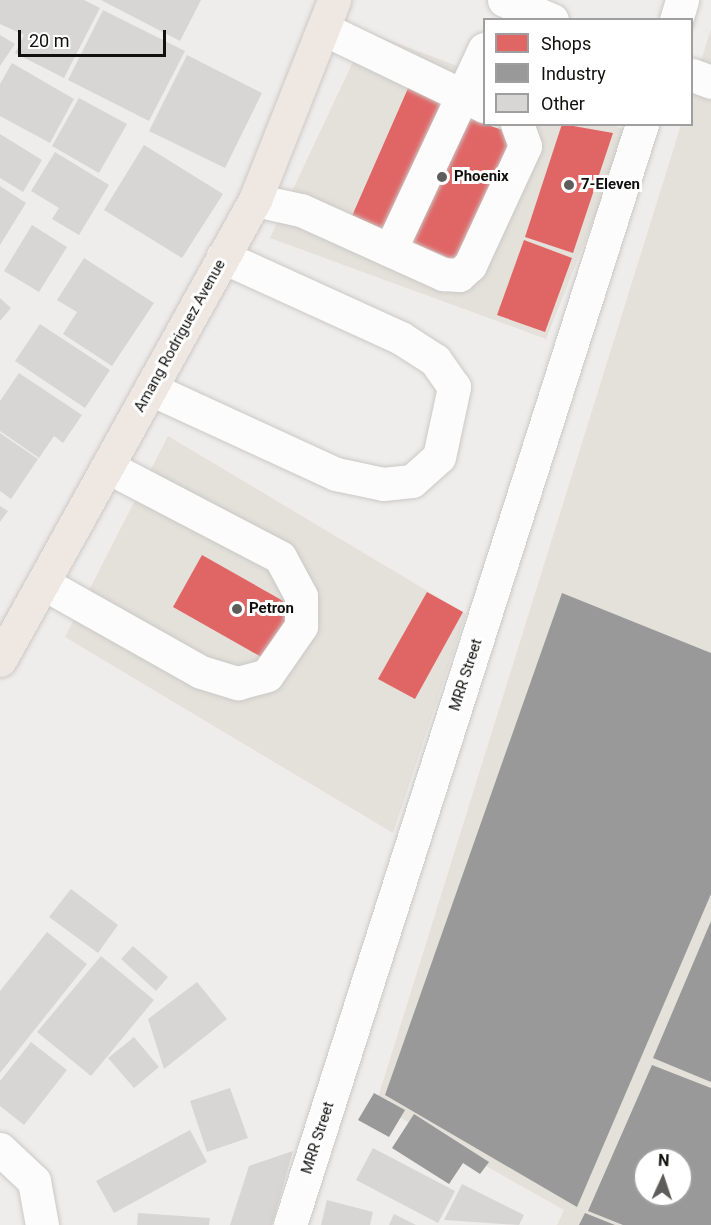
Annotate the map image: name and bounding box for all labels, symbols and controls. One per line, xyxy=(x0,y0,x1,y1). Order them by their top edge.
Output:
scale bar xyxy=(21,18,170,56)
legend xyxy=(483,18,693,126)
text: 20 m xyxy=(29,30,69,51)
text: Shops xyxy=(541,33,591,54)
text: Industry xyxy=(541,63,606,84)
text: Other xyxy=(541,93,585,114)
place label: Phoenix xyxy=(454,168,509,186)
marker: Phoenix xyxy=(435,170,449,184)
place label: 7-Eleven xyxy=(581,176,640,194)
marker: 7-Eleven xyxy=(562,178,576,192)
street label: Amang Rodriguez Avenue xyxy=(131,257,229,415)
place label: Petron xyxy=(249,600,294,618)
marker: Petron xyxy=(230,602,244,616)
street label: MRR Street xyxy=(446,637,486,713)
street label: MRR Street xyxy=(298,1100,338,1176)
north arrow xyxy=(633,1147,693,1207)
text: N xyxy=(658,1151,670,1170)

